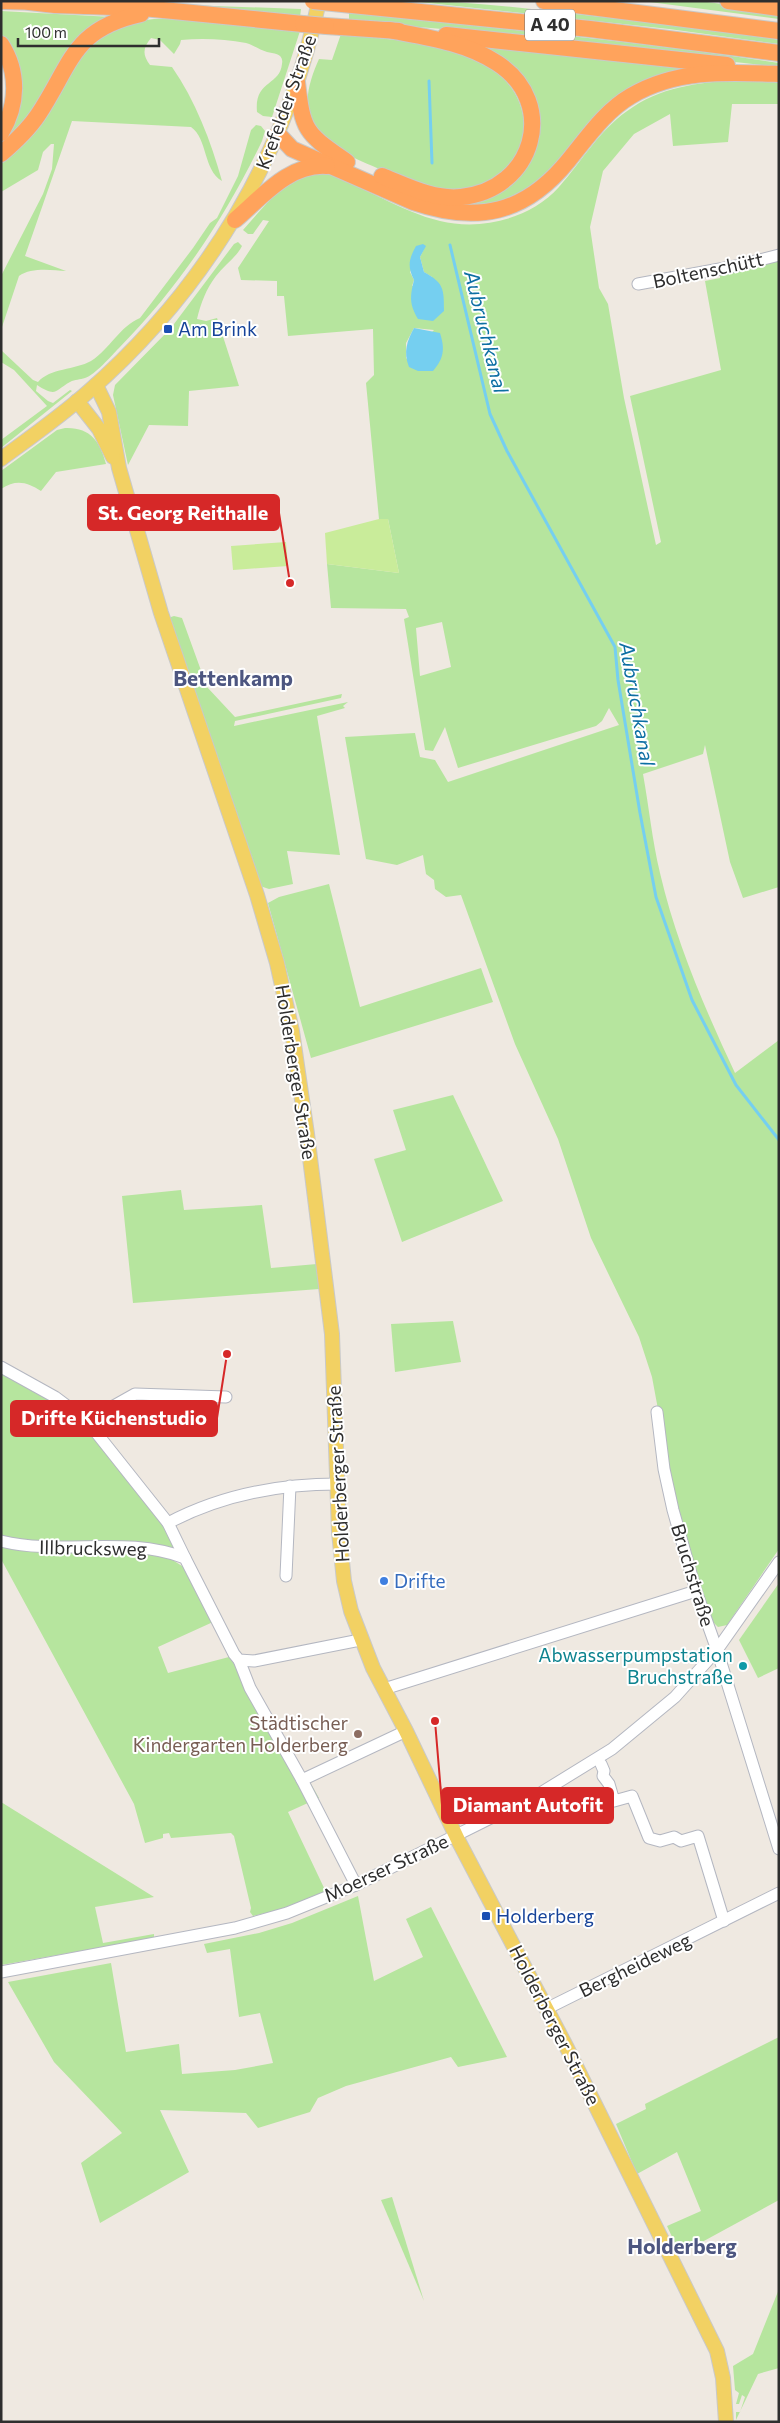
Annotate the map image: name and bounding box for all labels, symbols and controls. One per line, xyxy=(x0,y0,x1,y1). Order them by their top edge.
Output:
road number: A 40 xyxy=(525,10,575,40)
scale bar xyxy=(18,15,159,47)
text: 100 m xyxy=(25,23,67,41)
street label: Krefelder Straße xyxy=(251,31,321,172)
street label: Boltenschütt xyxy=(651,247,765,292)
water label: Aubruchkanal xyxy=(460,267,514,396)
place label: Am Brink xyxy=(178,317,257,340)
marker: Am Brink xyxy=(162,323,174,335)
callout: St. Georg Reithalle xyxy=(88,495,279,530)
text: St. Georg Reithalle xyxy=(98,500,268,524)
water label: Aubruchkanal xyxy=(615,639,661,769)
district label: Bettenkamp xyxy=(173,665,293,690)
street label: Holderberger Straße xyxy=(271,983,322,1161)
street label: Holderberger Straße xyxy=(321,1385,354,1563)
callout: Drifte Küchenstudio xyxy=(11,1401,217,1436)
text: Drifte Küchenstudio xyxy=(21,1405,207,1429)
street label: Bruchstraße xyxy=(667,1521,720,1629)
street label: Illbrucksweg xyxy=(39,1535,147,1560)
place label: Drifte xyxy=(394,1569,446,1592)
marker: Drifte xyxy=(378,1575,390,1587)
place label: Abwasserpumpstation Bruchstraße xyxy=(538,1643,733,1688)
marker: Abwasserpumpstation Bruchstraße xyxy=(737,1660,749,1672)
place label: Städtischer Kindergarten Holderberg xyxy=(133,1711,348,1756)
marker: Städtischer Kindergarten Holderberg xyxy=(352,1728,364,1740)
callout: Diamant Autofit xyxy=(442,1788,613,1823)
text: Diamant Autofit xyxy=(453,1792,603,1816)
street label: Moerser Straße xyxy=(320,1829,452,1906)
place label: Holderberg xyxy=(496,1904,594,1927)
marker: Holderberg xyxy=(480,1910,492,1922)
street label: Bergheideweg xyxy=(575,1927,695,2002)
street label: Holderberger Straße xyxy=(505,1941,606,2109)
district label: Holderberg xyxy=(627,2233,737,2258)

